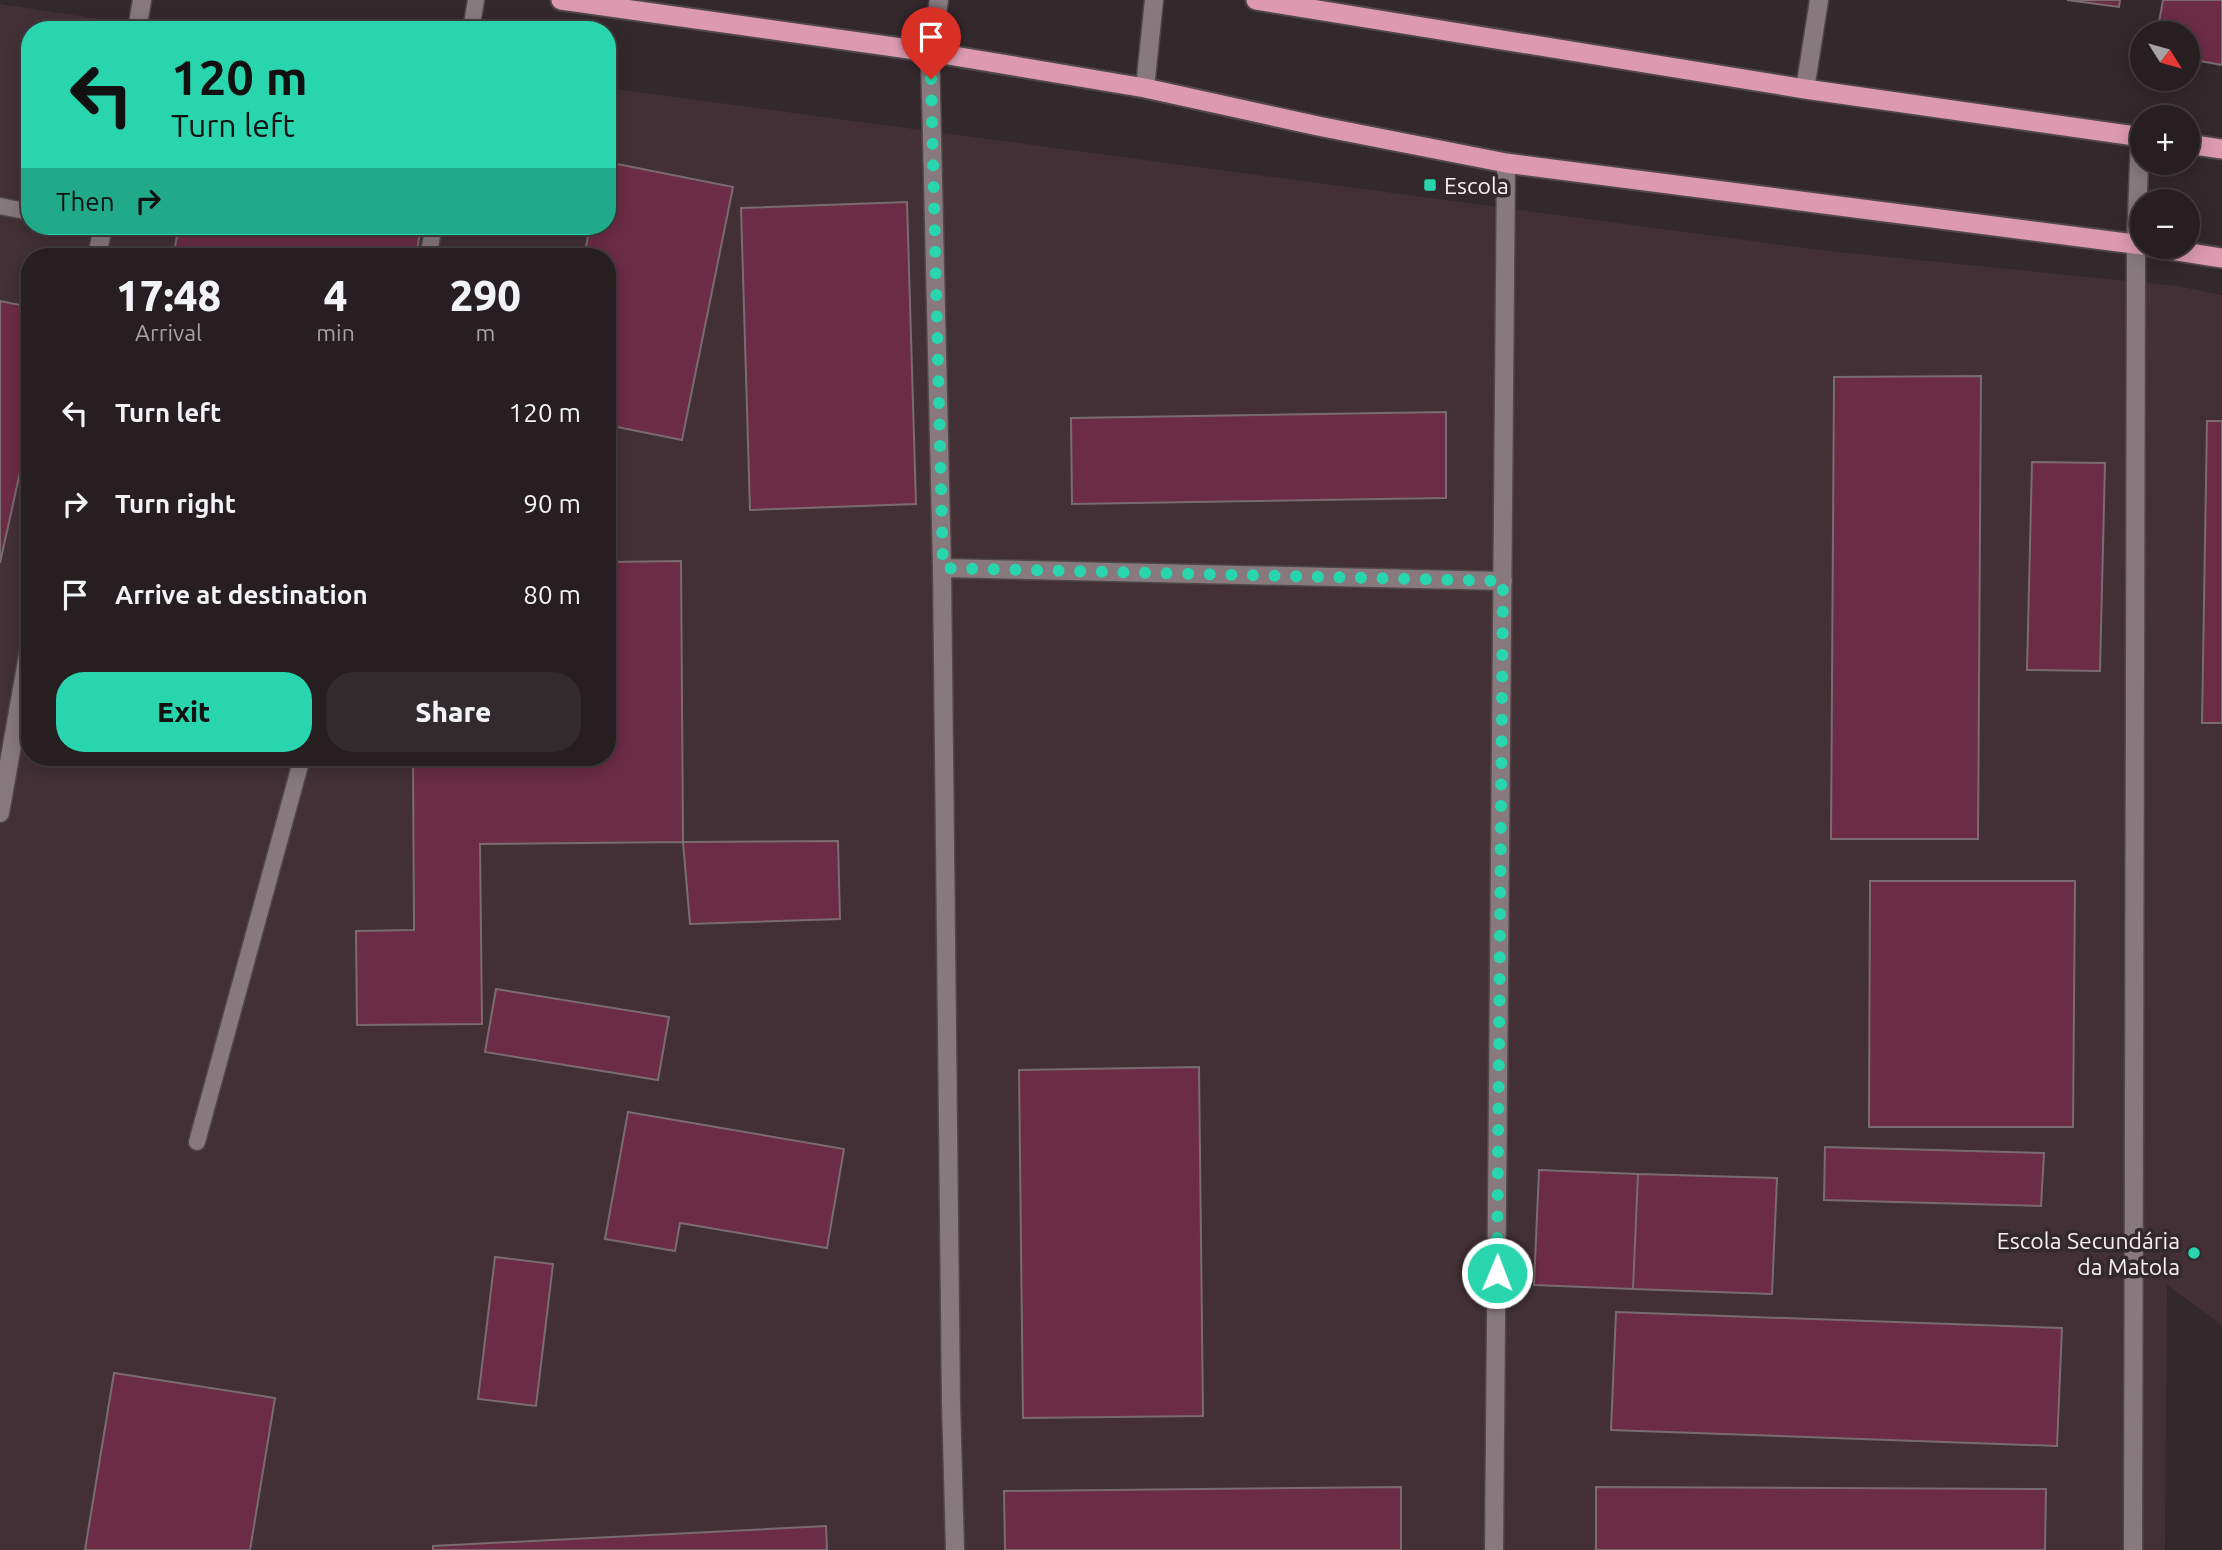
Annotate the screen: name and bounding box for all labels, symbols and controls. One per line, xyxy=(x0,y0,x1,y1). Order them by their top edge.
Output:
pin xyxy=(901,7,961,79)
icon: arrive xyxy=(912,18,950,56)
north arrow xyxy=(2130,21,2200,91)
map controls xyxy=(2130,21,2200,259)
icon: left xyxy=(56,49,147,140)
text: 120 m xyxy=(171,49,308,104)
button: + xyxy=(2130,105,2200,175)
text: Turn left xyxy=(171,107,295,143)
place label: Escola xyxy=(1444,173,1509,198)
marker: Escola xyxy=(1422,177,1438,193)
icon: right xyxy=(129,182,167,220)
text: Then xyxy=(56,187,115,216)
button: − xyxy=(2130,189,2200,259)
text: 17:48 xyxy=(116,272,221,319)
text: 4 xyxy=(324,272,347,319)
text: 290 xyxy=(450,272,521,319)
text: Arrival xyxy=(135,320,202,345)
text: min xyxy=(316,320,355,345)
text: m xyxy=(475,320,495,345)
icon: left xyxy=(56,394,94,432)
text: Turn left xyxy=(115,398,221,427)
text: 120 m xyxy=(509,398,581,427)
icon: right xyxy=(56,485,94,523)
text: Turn right xyxy=(115,489,236,518)
text: 90 m xyxy=(523,489,581,518)
icon: arrive xyxy=(56,576,94,614)
text: Arrive at destination xyxy=(115,580,368,609)
text: 80 m xyxy=(523,580,581,609)
button: Exit xyxy=(56,672,312,752)
button: Share xyxy=(326,672,581,752)
place label: Escola Secundária da Matola xyxy=(1997,1228,2180,1279)
position arrow xyxy=(1460,1236,1534,1310)
marker: Escola Secundária da Matola xyxy=(2186,1245,2202,1261)

